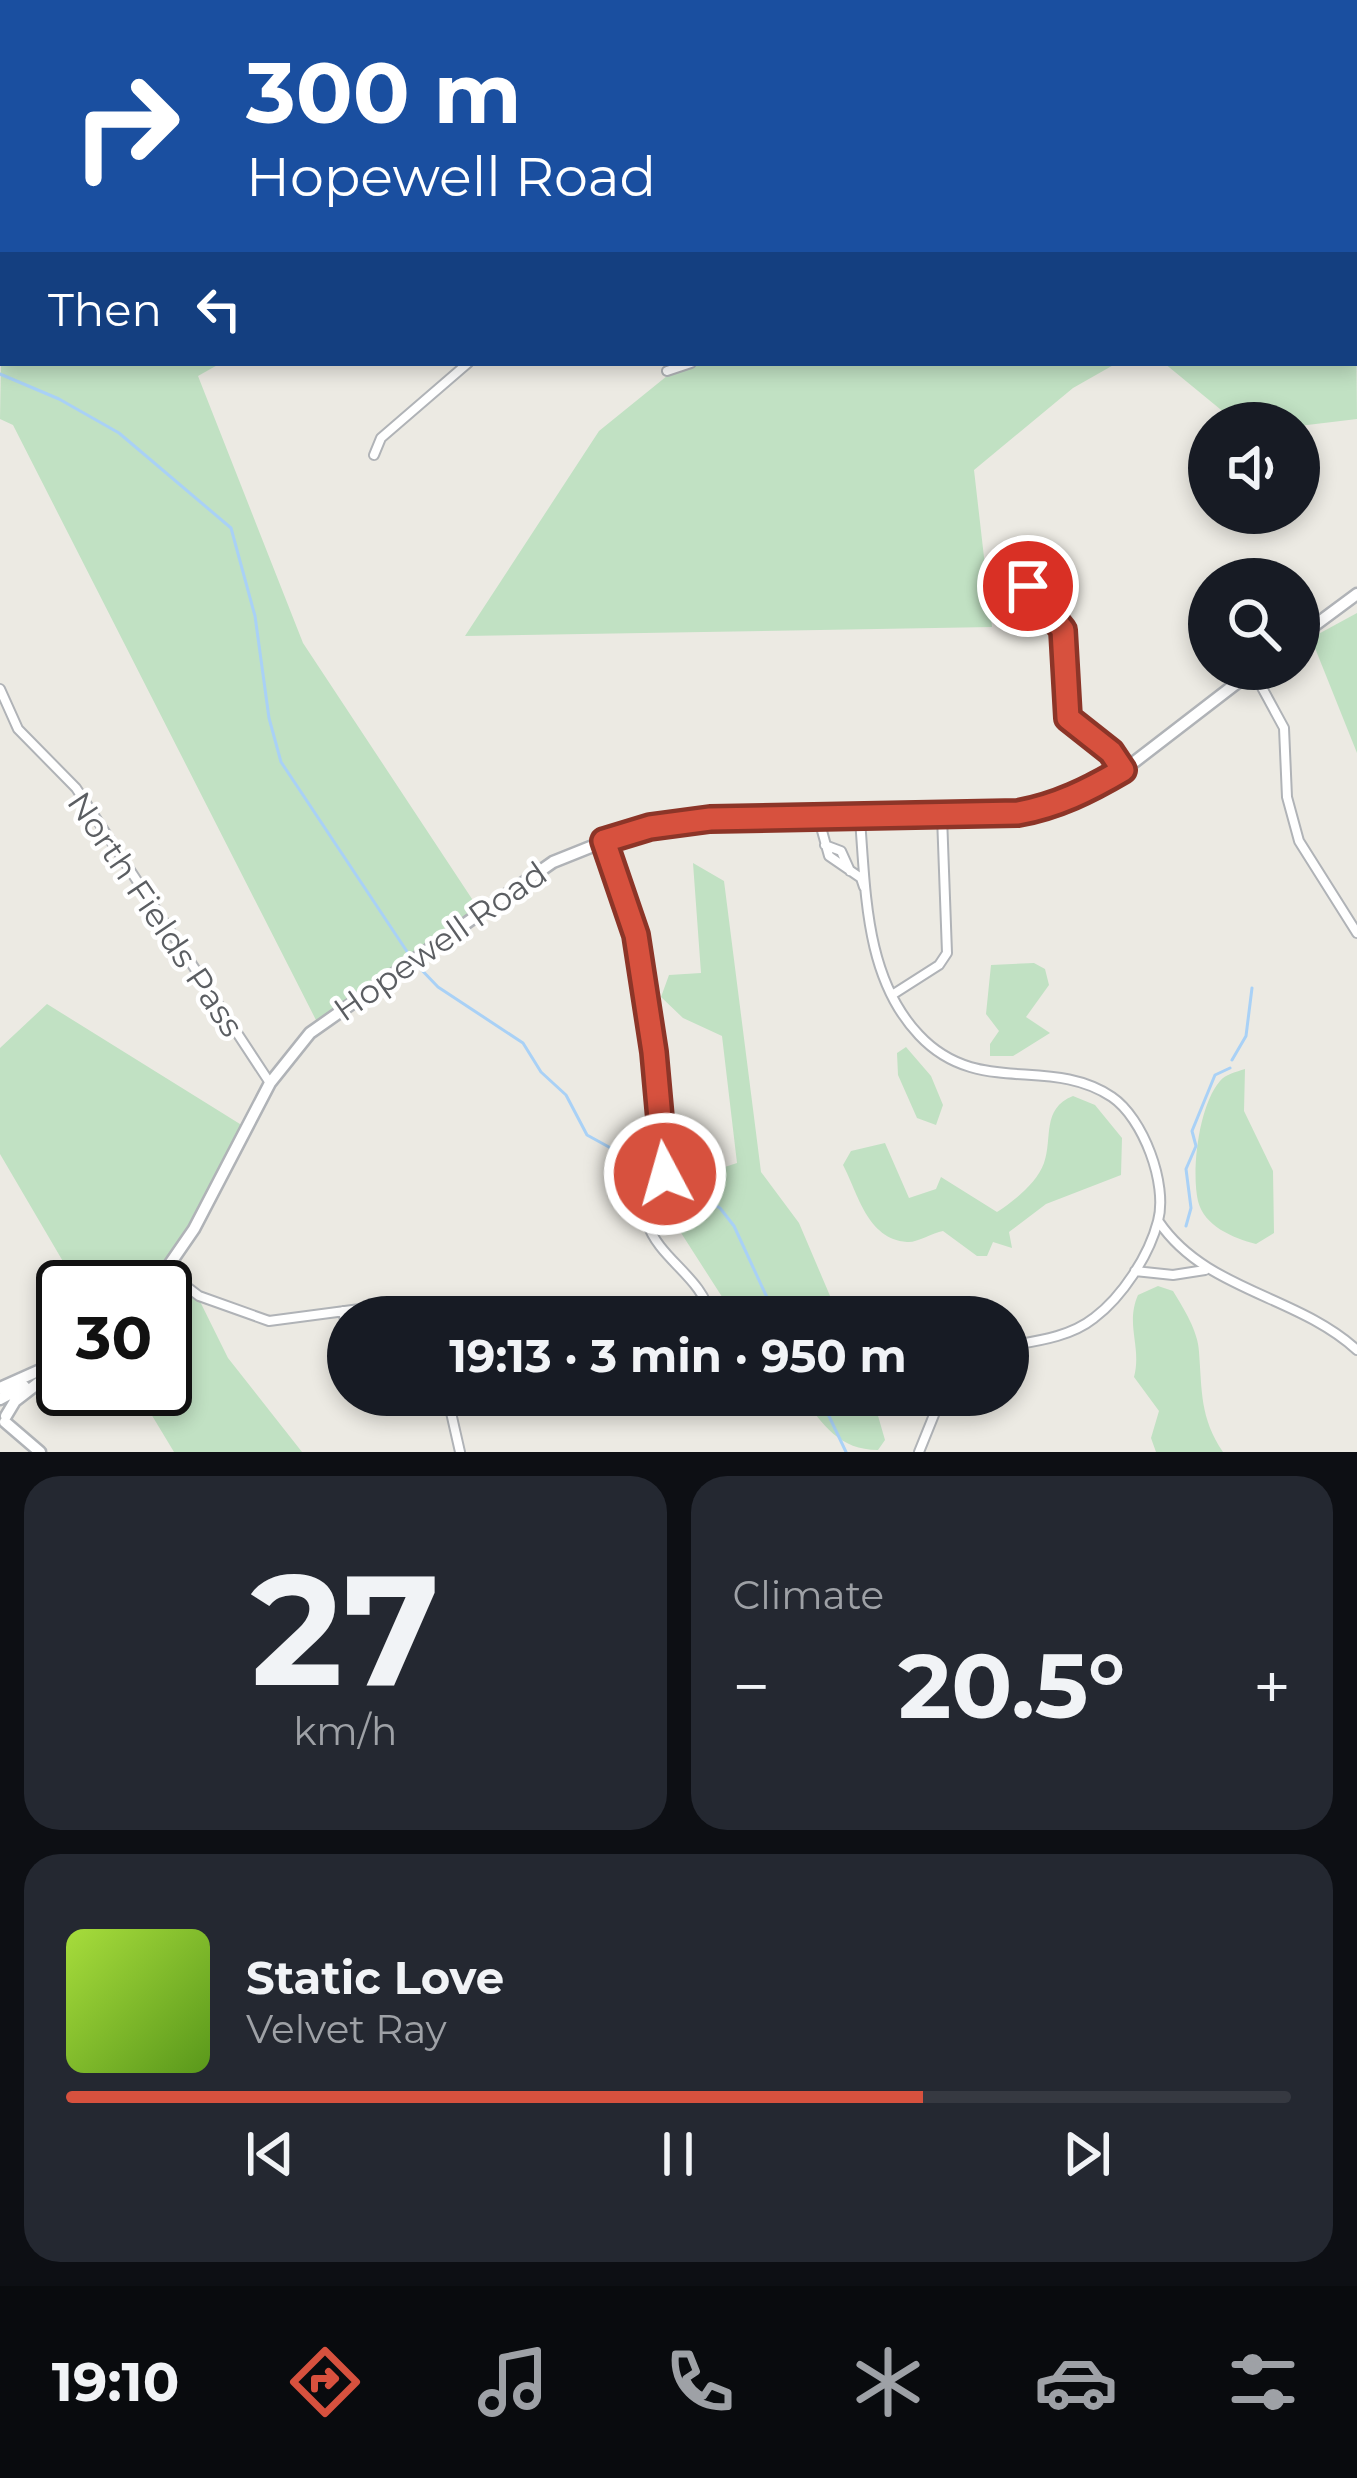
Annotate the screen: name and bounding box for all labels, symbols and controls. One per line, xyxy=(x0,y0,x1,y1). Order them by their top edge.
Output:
text: 300 m xyxy=(246,42,522,144)
icon: right xyxy=(48,48,204,204)
text: Hopewell Road xyxy=(246,144,656,210)
icon: left xyxy=(186,276,252,342)
text: Then xyxy=(48,282,162,337)
map controls xyxy=(1188,402,1320,690)
button: sound xyxy=(1188,402,1320,534)
pin xyxy=(977,535,1079,637)
icon: arrive xyxy=(995,553,1061,619)
button: search xyxy=(1188,558,1320,690)
street label: North Fields Pass xyxy=(59,784,253,1044)
street label: Hopewell Road xyxy=(326,853,554,1029)
position arrow xyxy=(602,1111,728,1237)
speed limit sign: 30 xyxy=(36,1260,192,1416)
text: 19:13 · 3 min · 950 m xyxy=(449,1328,907,1383)
text: 27 xyxy=(251,1534,440,1724)
text: Climate xyxy=(733,1571,884,1619)
text: 20.5° xyxy=(898,1631,1125,1741)
text: − xyxy=(733,1646,770,1727)
text: + xyxy=(1253,1646,1291,1727)
text: km/h xyxy=(293,1707,397,1755)
text: Static Love xyxy=(246,1950,504,2005)
text: Velvet Ray xyxy=(246,2005,447,2053)
icon: previous xyxy=(237,2121,303,2187)
icon: pause xyxy=(645,2121,711,2187)
icon: next xyxy=(1054,2121,1120,2187)
icon: directions xyxy=(283,2340,367,2424)
icon: music xyxy=(471,2340,555,2424)
icon: phone xyxy=(658,2340,742,2424)
icon: climate xyxy=(846,2340,930,2424)
icon: car xyxy=(1034,2340,1118,2424)
icon: filters xyxy=(1221,2340,1305,2424)
text: 19:10 xyxy=(52,2349,179,2415)

